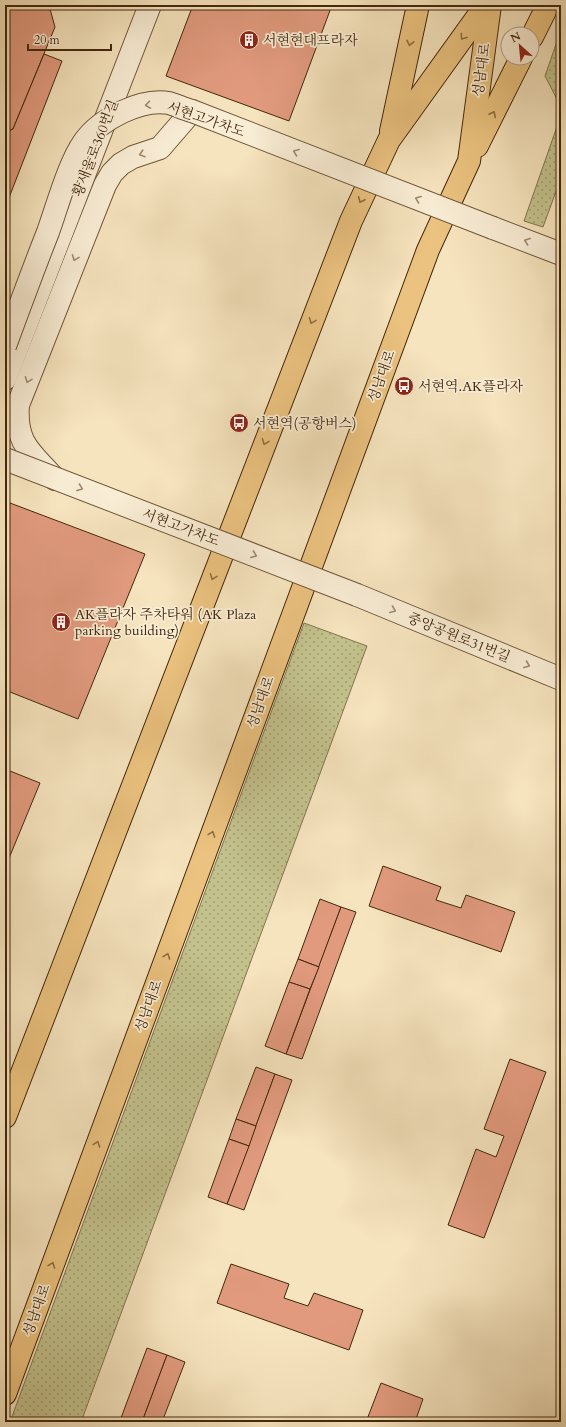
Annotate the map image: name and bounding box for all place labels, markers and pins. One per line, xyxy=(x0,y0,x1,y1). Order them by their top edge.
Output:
building icon: 서현현대프라자 xyxy=(238,29,260,51)
place label: 서현현대프라자 xyxy=(263,31,358,50)
bus stop icon: 서현역.AK플라자 xyxy=(393,375,415,397)
place label: 서현역.AK플라자 xyxy=(418,377,524,396)
bus stop icon: 서현역(공항버스) xyxy=(228,412,250,434)
place label: 서현역(공항버스) xyxy=(253,414,357,433)
place label: AK플라자 주차타워 (AK Plaza parking building) xyxy=(75,605,256,640)
building icon: AK플라자 주차타워 (AK Plaza parking building) xyxy=(50,611,72,633)

